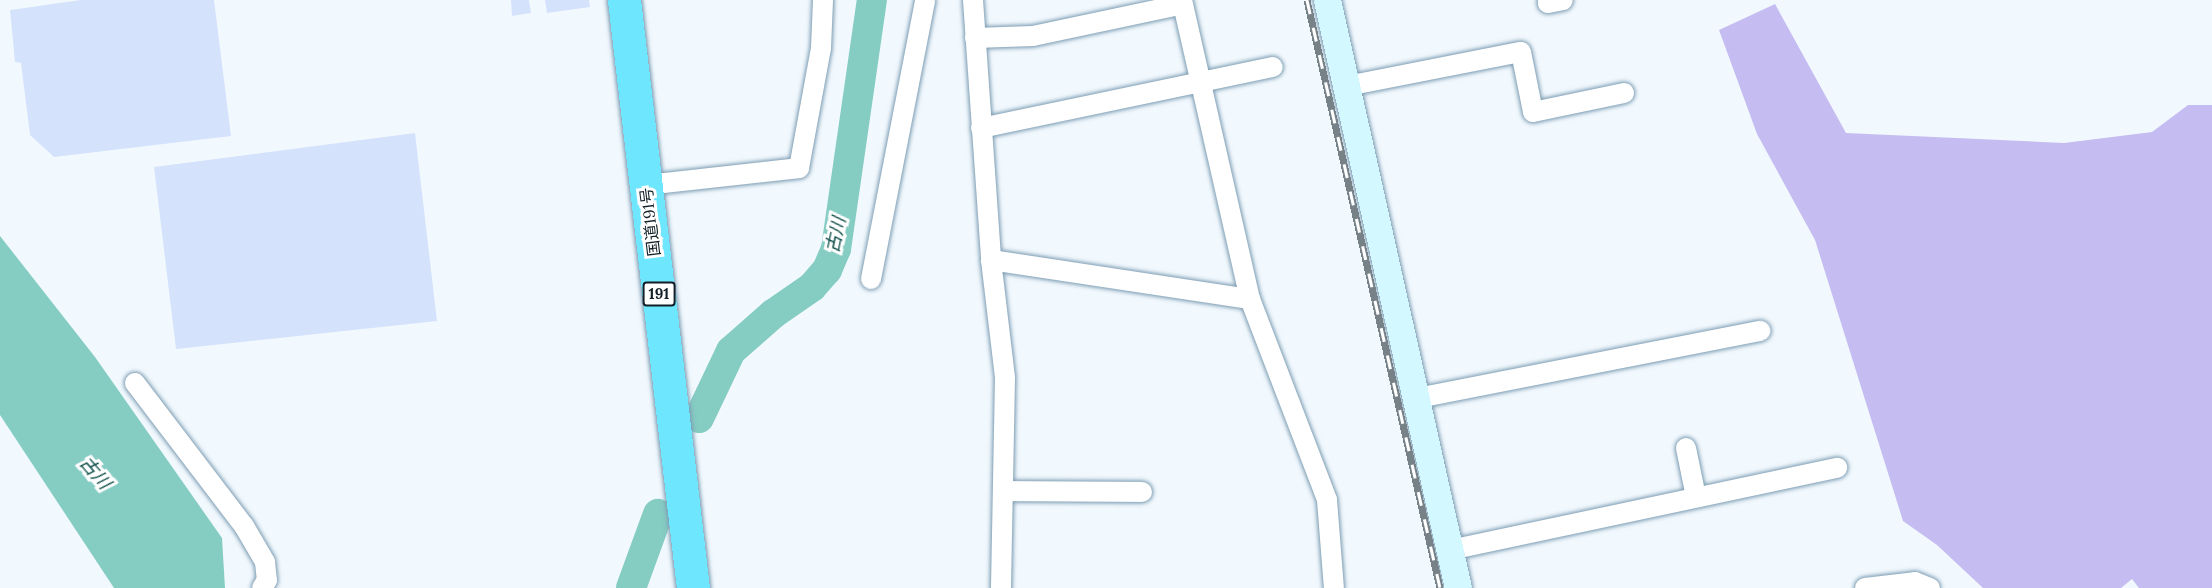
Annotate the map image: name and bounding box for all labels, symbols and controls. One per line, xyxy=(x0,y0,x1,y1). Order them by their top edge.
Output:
street label: 国道191号 xyxy=(636,187,664,257)
water label: 古川 xyxy=(822,215,850,255)
road number: 191 xyxy=(642,282,676,306)
water label: 古川 xyxy=(75,452,115,494)

